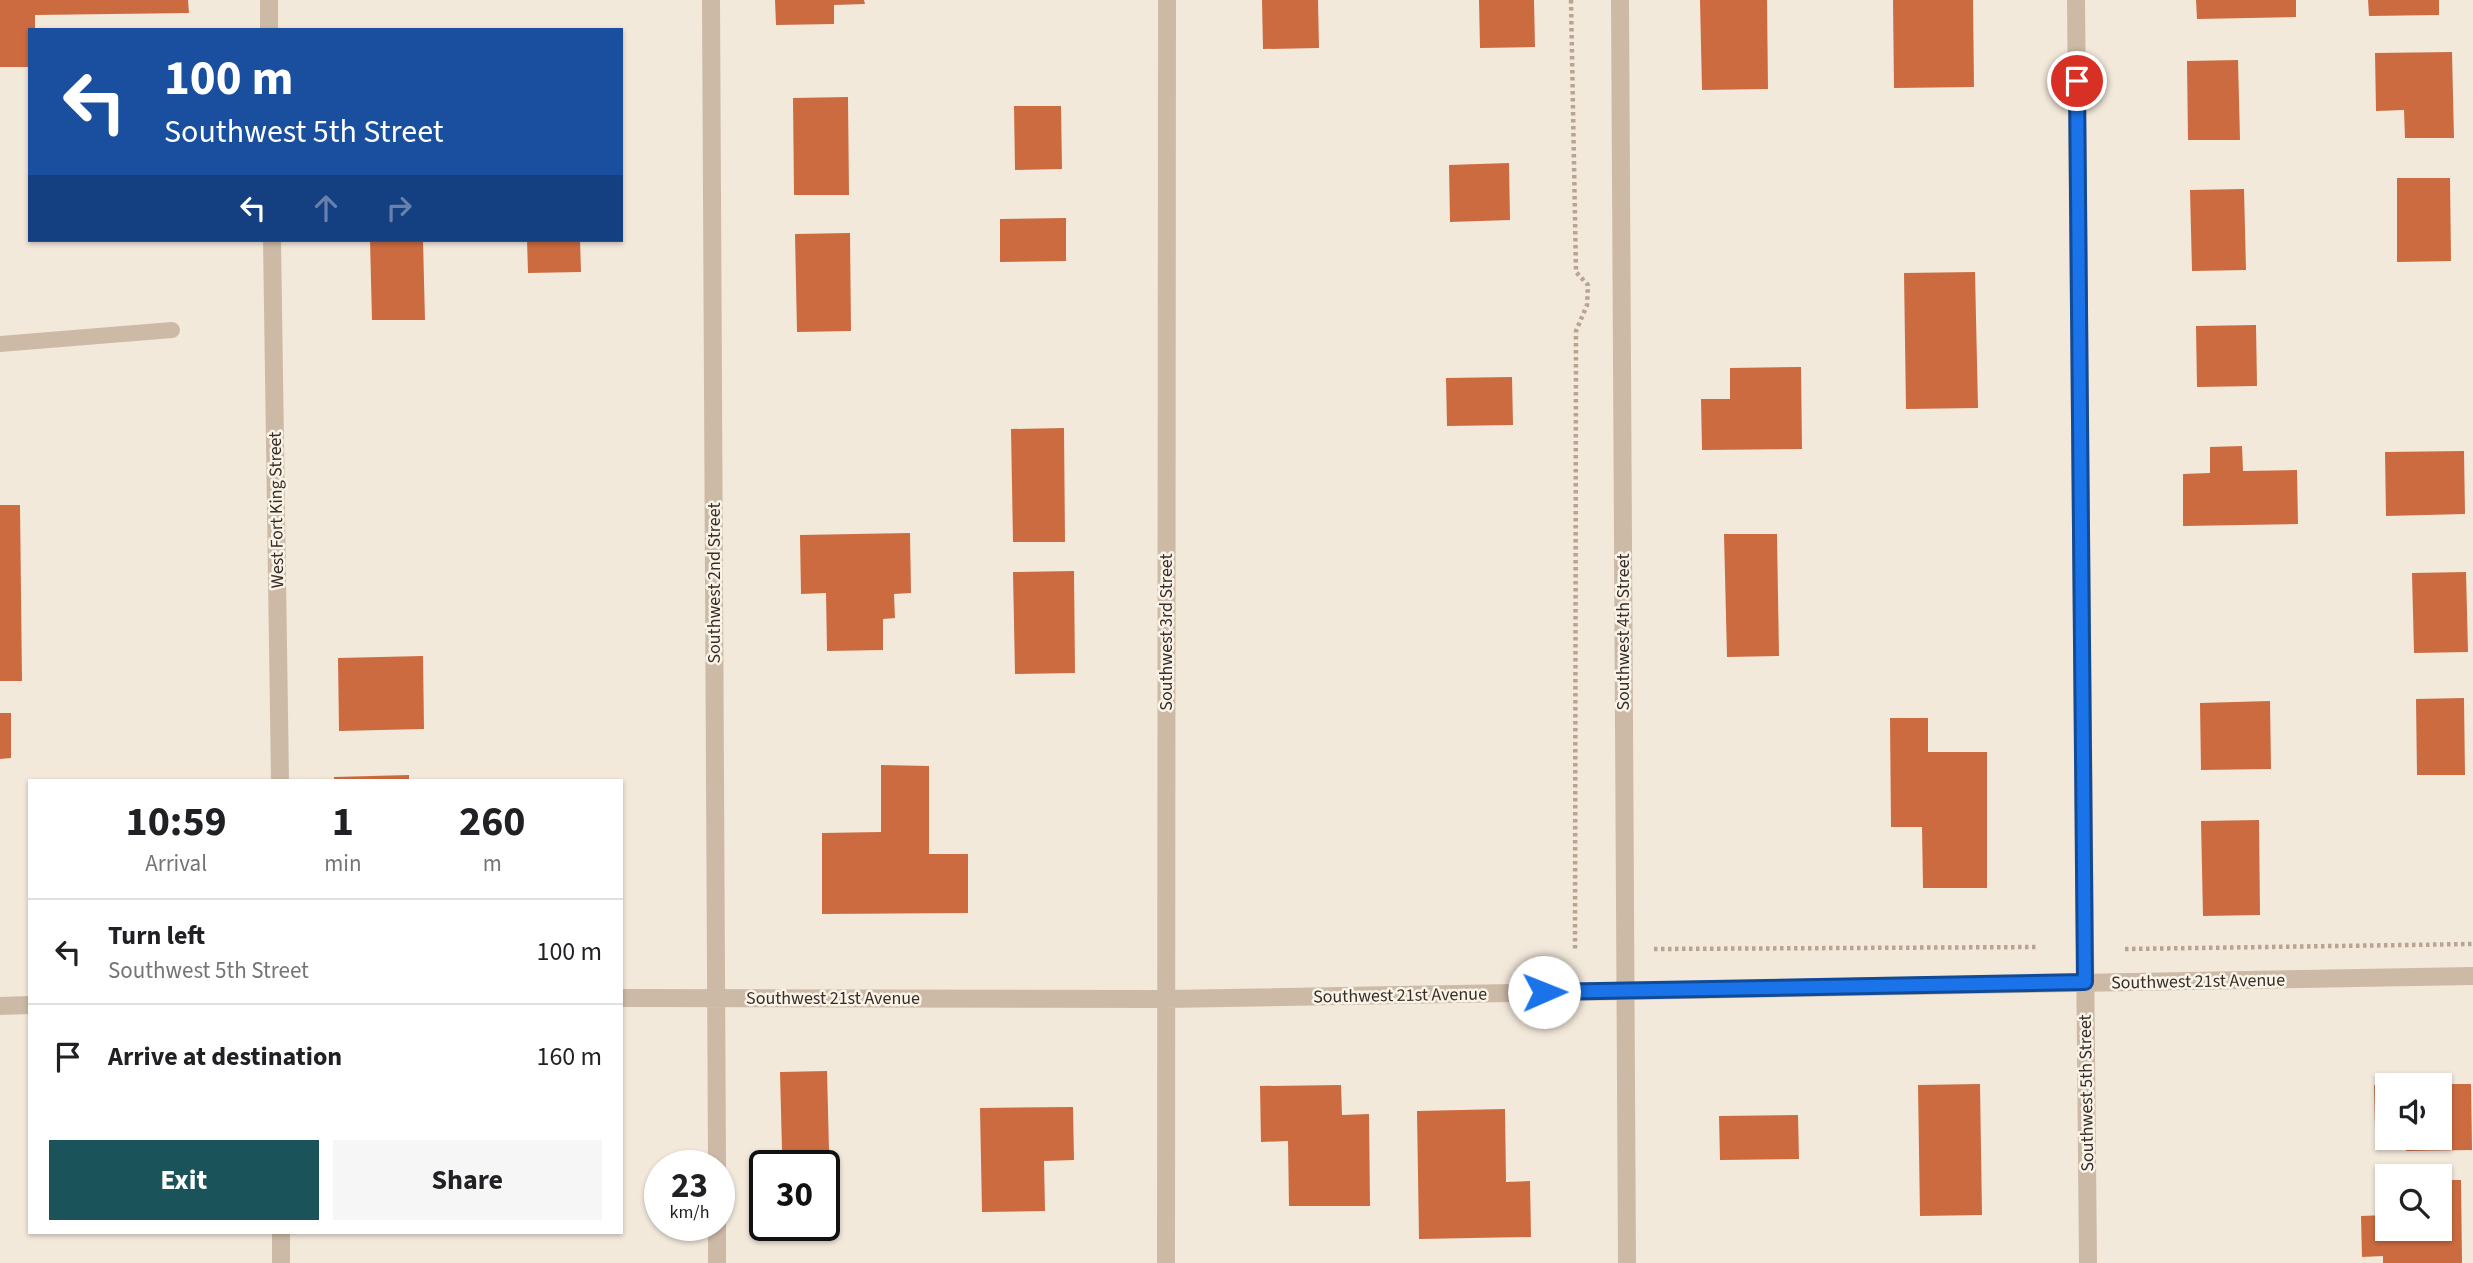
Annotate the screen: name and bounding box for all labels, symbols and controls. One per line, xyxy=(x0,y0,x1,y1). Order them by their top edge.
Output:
text: 100 m xyxy=(164,44,293,114)
pin xyxy=(2047,51,2107,111)
icon: left xyxy=(49,56,140,147)
icon: arrive xyxy=(2058,62,2096,100)
text: Southwest 5th Street xyxy=(164,109,444,155)
icon: left xyxy=(234,189,272,227)
icon: ahead xyxy=(307,189,345,227)
icon: right xyxy=(380,189,418,227)
street label: West Fort King Street xyxy=(263,431,290,589)
street label: Southwest 2nd Street xyxy=(702,502,727,664)
street label: Southwest 3rd Street xyxy=(1154,553,1179,711)
street label: Southwest 4th Street xyxy=(1611,553,1636,711)
text: 10:59 xyxy=(125,792,227,852)
text: 1 xyxy=(332,792,354,852)
text: 260 xyxy=(459,792,526,852)
text: Arrival xyxy=(145,847,207,880)
text: min xyxy=(324,847,362,880)
text: m xyxy=(483,847,502,880)
text: Turn left xyxy=(108,917,205,954)
icon: left xyxy=(49,933,87,971)
text: 100 m xyxy=(536,933,602,970)
text: Southwest 5th Street xyxy=(108,954,309,987)
position arrow xyxy=(1507,955,1581,1029)
street label: Southwest 21st Avenue xyxy=(2111,967,2285,996)
street label: Southwest 21st Avenue xyxy=(1313,981,1487,1010)
street label: Southwest 21st Avenue xyxy=(746,986,920,1011)
street label: Southwest 5th Street xyxy=(2073,1014,2100,1172)
icon: arrive xyxy=(49,1038,87,1076)
text: Arrive at destination xyxy=(108,1038,342,1075)
text: 160 m xyxy=(536,1038,602,1075)
map controls xyxy=(2375,1073,2452,1241)
button: sound xyxy=(2375,1073,2452,1150)
button: Exit xyxy=(49,1140,319,1220)
button: Share xyxy=(333,1140,602,1220)
speed limit sign: 30 xyxy=(749,1150,840,1241)
text: 23 xyxy=(671,1161,708,1211)
button: search xyxy=(2375,1164,2452,1241)
text: km/h xyxy=(670,1200,709,1225)

